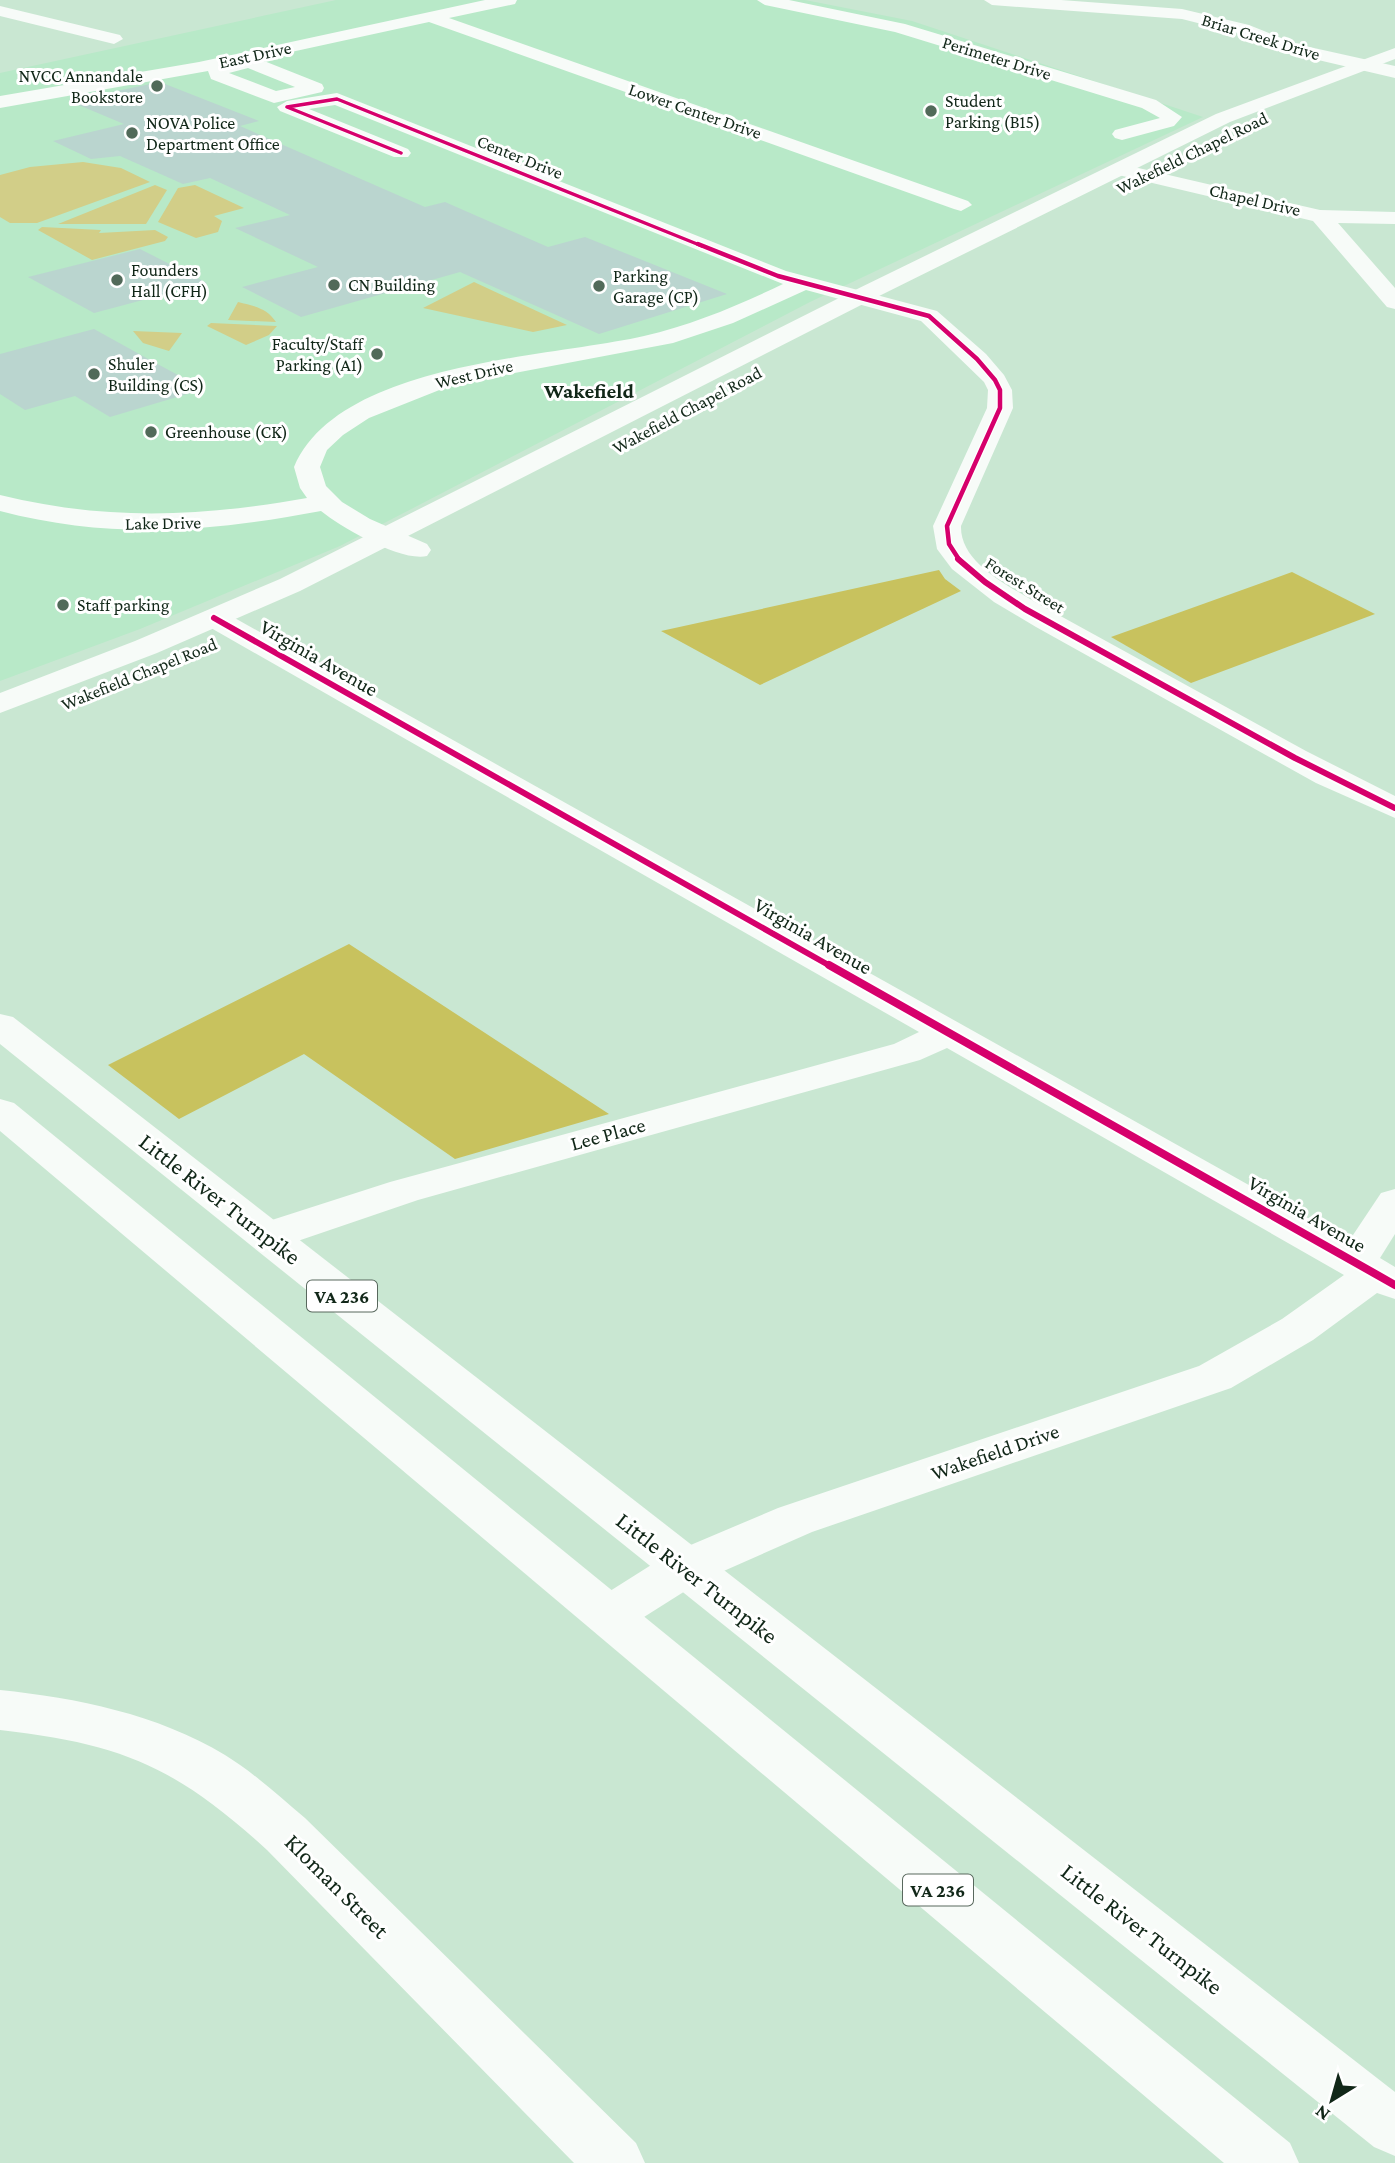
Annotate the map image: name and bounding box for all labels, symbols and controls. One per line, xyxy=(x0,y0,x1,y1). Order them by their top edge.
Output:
street label: Briar Creek Drive xyxy=(1199,10,1323,65)
street label: Perimeter Drive xyxy=(940,32,1054,84)
street label: East Drive xyxy=(217,38,293,72)
place label: NVCC Annandale Bookstore xyxy=(19,66,143,107)
marker: NVCC Annandale Bookstore xyxy=(149,78,165,94)
street label: Lower Center Drive xyxy=(626,79,764,143)
place label: Student Parking (B15) xyxy=(945,91,1040,133)
marker: Student Parking (B15) xyxy=(923,103,939,119)
street label: Wakefield Chapel Road xyxy=(1113,107,1271,198)
place label: NOVA Police Department Office xyxy=(146,113,280,154)
marker: NOVA Police Department Office xyxy=(124,125,140,141)
street label: Center Drive xyxy=(474,131,566,183)
street label: Chapel Drive xyxy=(1207,180,1303,220)
place label: Founders Hall (CFH) xyxy=(131,260,208,302)
place label: Parking Garage (CP) xyxy=(613,266,699,308)
marker: Founders Hall (CFH) xyxy=(109,272,125,288)
place label: CN Building xyxy=(348,275,436,295)
marker: CN Building xyxy=(326,277,342,293)
marker: Parking Garage (CP) xyxy=(591,278,607,294)
place label: Faculty/Staff Parking (A1) xyxy=(272,334,365,376)
marker: Faculty/Staff Parking (A1) xyxy=(369,346,385,362)
place label: Shuler Building (CS) xyxy=(108,354,204,396)
street label: West Drive xyxy=(433,355,515,393)
street label: Wakefield Chapel Road xyxy=(609,362,765,458)
marker: Shuler Building (CS) xyxy=(86,366,102,382)
district label: Wakefield xyxy=(543,379,634,403)
place label: Greenhouse (CK) xyxy=(165,422,288,443)
marker: Greenhouse (CK) xyxy=(143,424,159,440)
street label: Lake Drive xyxy=(125,512,201,534)
street label: Forest Street xyxy=(982,553,1069,618)
place label: Staff parking xyxy=(77,595,170,615)
marker: Staff parking xyxy=(55,597,71,613)
street label: Virginia Avenue xyxy=(256,615,382,701)
street label: Wakefield Chapel Road xyxy=(58,633,220,714)
street label: Virginia Avenue xyxy=(750,893,876,979)
street label: Lee Place xyxy=(568,1113,648,1155)
street label: Little River Turnpike xyxy=(134,1127,306,1270)
street label: Virginia Avenue xyxy=(1244,1171,1370,1257)
road number: VA 236 xyxy=(307,1280,377,1312)
street label: Wakefield Drive xyxy=(928,1419,1062,1485)
street label: Little River Turnpike xyxy=(611,1506,783,1649)
street label: Kloman Street xyxy=(280,1828,396,1944)
street label: Little River Turnpike xyxy=(1056,1857,1228,2000)
road number: VA 236 xyxy=(903,1874,973,1906)
north arrow xyxy=(1297,2065,1367,2135)
text: N xyxy=(1311,2101,1334,2125)

